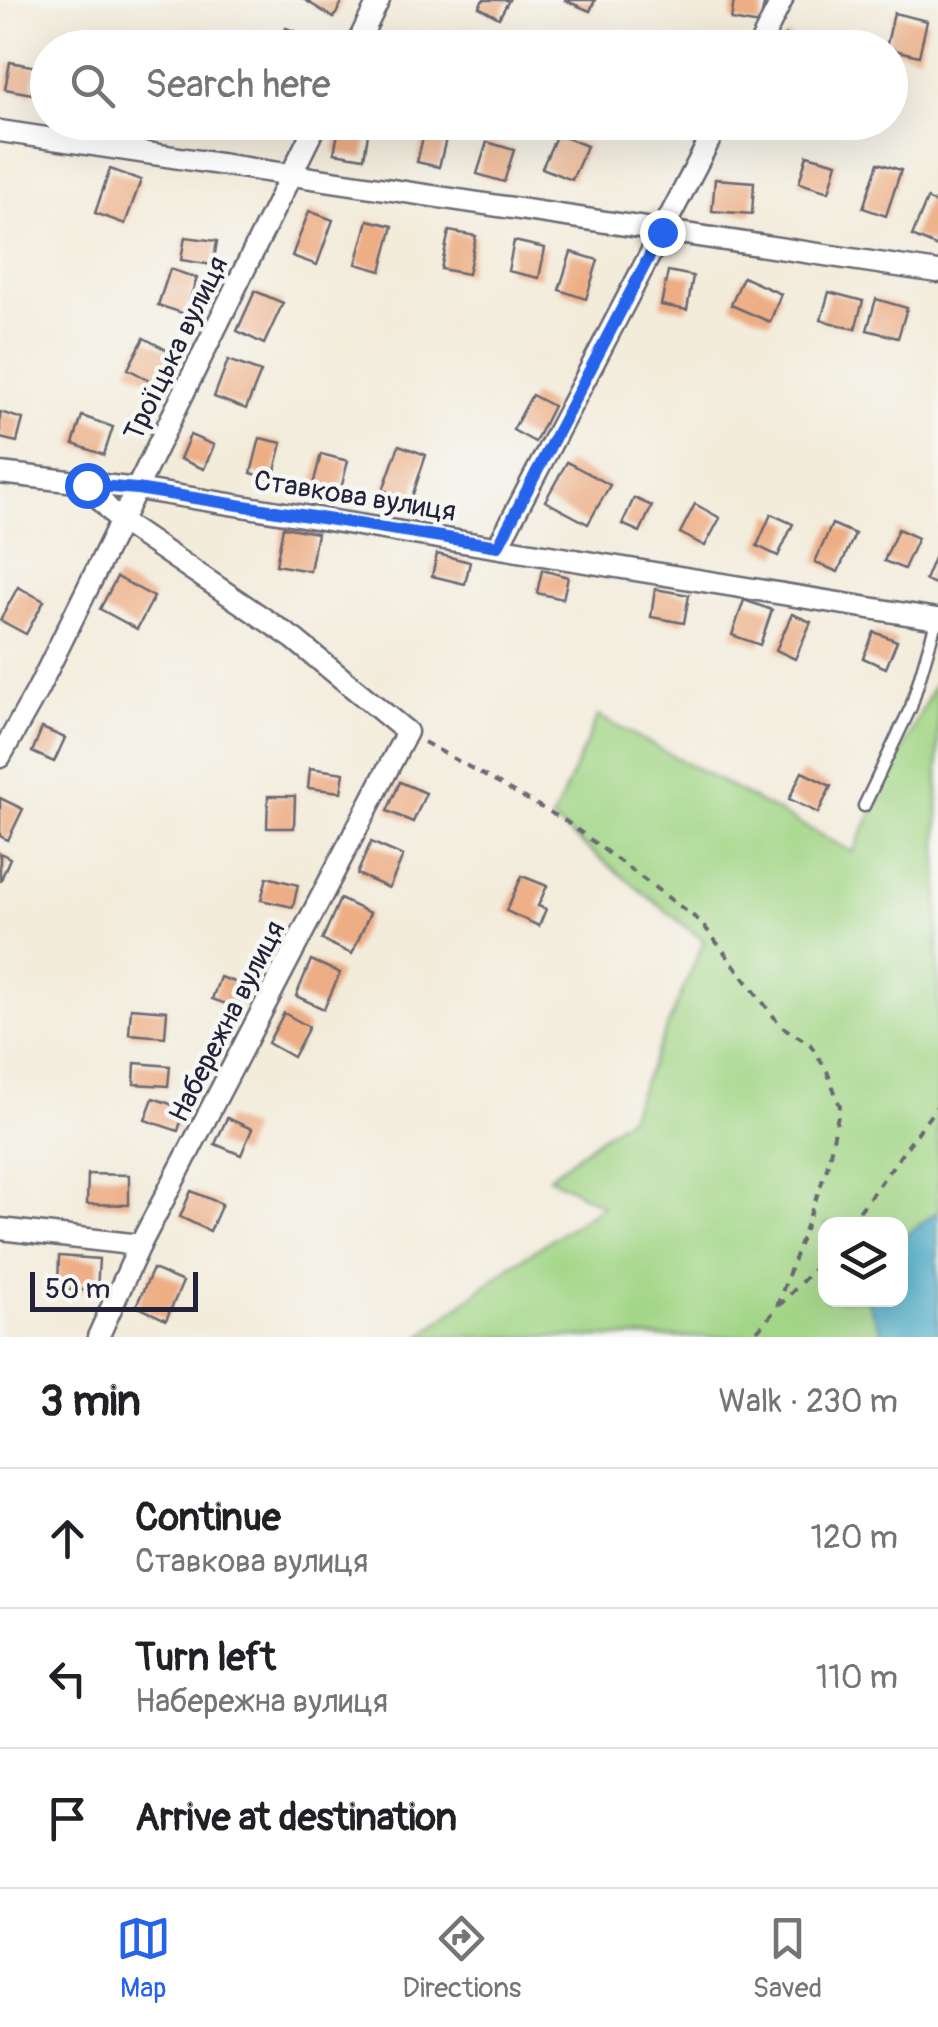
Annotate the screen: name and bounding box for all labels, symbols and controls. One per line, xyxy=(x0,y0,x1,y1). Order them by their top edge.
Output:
search box xyxy=(30,30,908,140)
icon: search xyxy=(65,58,120,113)
text: Search here xyxy=(145,61,331,109)
route end xyxy=(640,210,686,256)
street label: Троїцька вулиця xyxy=(117,251,236,447)
route start xyxy=(65,463,111,509)
street label: Ставкова вулиця xyxy=(251,463,458,530)
street label: Набережна вулиця xyxy=(161,915,293,1128)
map controls xyxy=(818,1217,908,1307)
button: layers xyxy=(818,1217,908,1307)
scale bar xyxy=(30,1267,198,1312)
text: 50 m xyxy=(45,1272,110,1307)
text: 3 min xyxy=(40,1376,141,1428)
text: Walk · 230 m xyxy=(719,1382,898,1422)
text: Continue xyxy=(135,1494,281,1542)
icon: ahead xyxy=(40,1511,95,1566)
text: 120 m xyxy=(810,1518,898,1558)
text: Ставкова вулиця xyxy=(135,1542,368,1582)
text: Turn left xyxy=(135,1634,276,1682)
icon: left xyxy=(40,1651,95,1706)
text: 110 m xyxy=(816,1658,898,1698)
text: Набережна вулиця xyxy=(135,1682,388,1722)
icon: arrive xyxy=(40,1791,95,1846)
text: Arrive at destination xyxy=(135,1794,457,1842)
tab: Map xyxy=(116,1911,171,2006)
tab: Directions xyxy=(402,1911,521,2006)
tab: Saved xyxy=(753,1911,822,2006)

